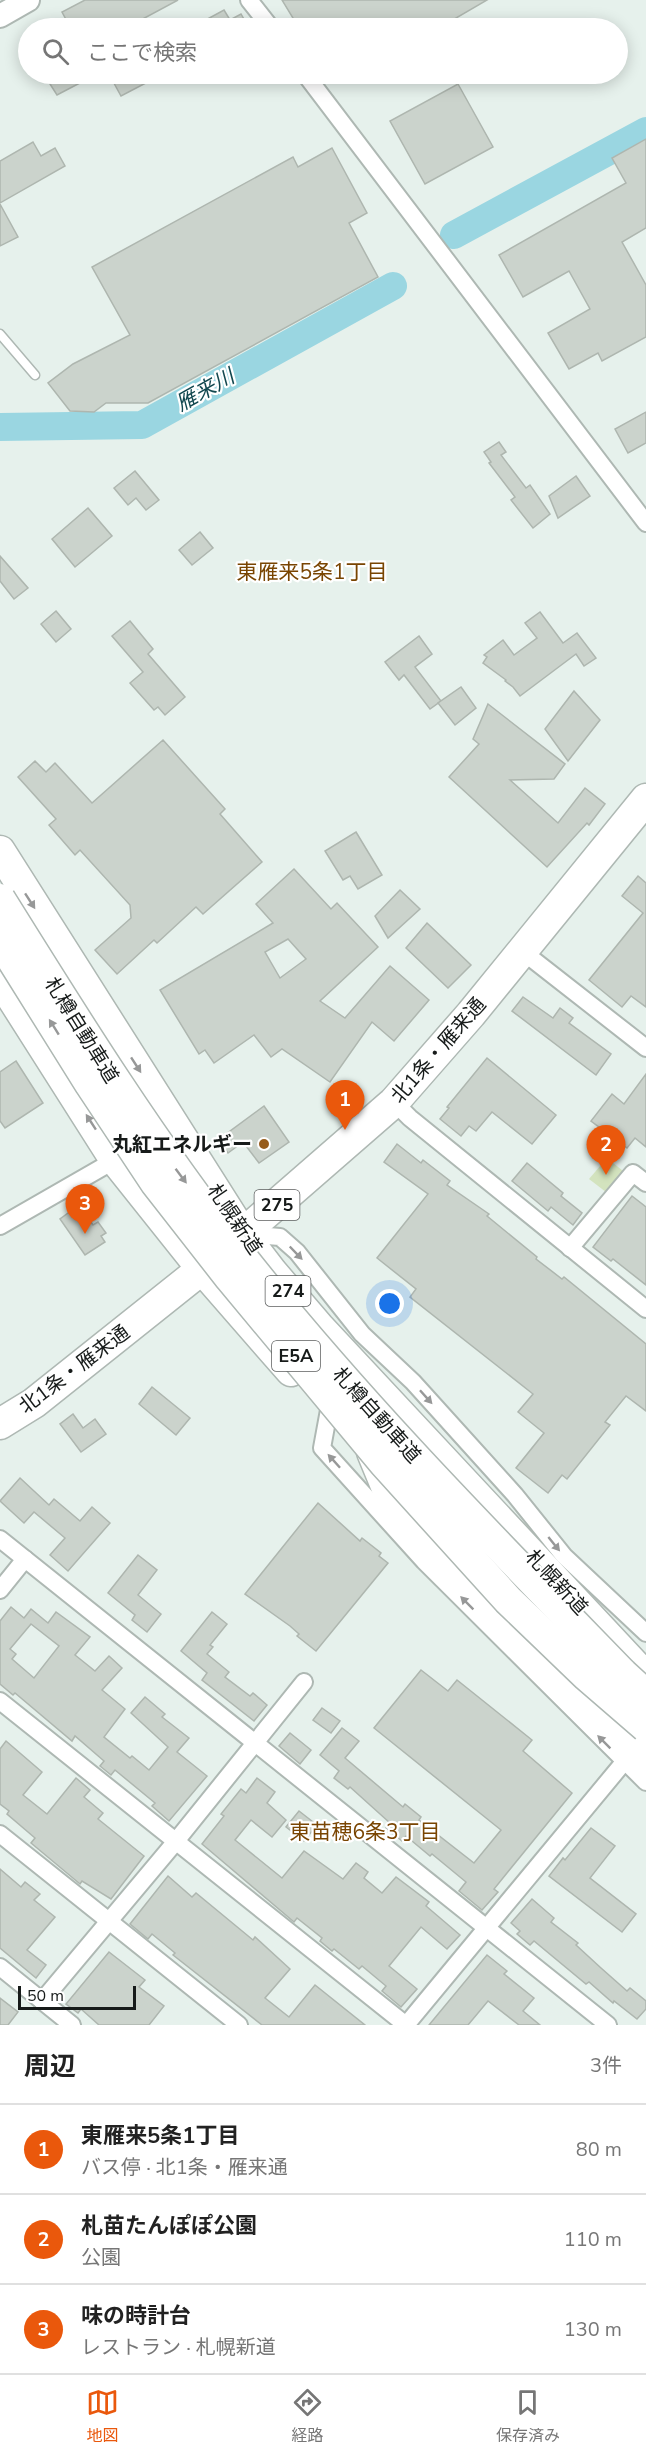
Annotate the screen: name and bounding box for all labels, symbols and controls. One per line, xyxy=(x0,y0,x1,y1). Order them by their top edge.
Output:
search box xyxy=(18,18,628,84)
icon: search xyxy=(39,35,72,68)
text: ここで検索 xyxy=(87,38,197,68)
water label: 雁来川 xyxy=(171,362,241,418)
district label: 東雁来5条1丁目 xyxy=(236,558,388,586)
one-way arrow xyxy=(24,893,35,909)
street label: 札樽自動車道 xyxy=(38,972,125,1088)
street label: 北1条・雁来通 xyxy=(385,992,492,1109)
one-way arrow xyxy=(49,1019,60,1036)
one-way arrow xyxy=(130,1057,141,1073)
pin: 1 xyxy=(326,1080,364,1130)
one-way arrow xyxy=(86,1114,97,1130)
pin: 2 xyxy=(586,1126,626,1175)
place label: 丸紅エネルギー xyxy=(112,1131,252,1158)
marker: 丸紅エネルギー xyxy=(257,1137,271,1151)
one-way arrow xyxy=(175,1168,187,1184)
street label: 札幌新道 xyxy=(201,1179,268,1260)
pin: 3 xyxy=(66,1184,104,1234)
road number: 275 xyxy=(254,1190,300,1220)
one-way arrow xyxy=(288,1245,302,1259)
road number: 274 xyxy=(266,1276,310,1306)
your location xyxy=(375,1289,404,1318)
street label: 北1条・雁来通 xyxy=(13,1319,135,1420)
road number: E5A xyxy=(272,1341,320,1371)
street label: 札樽自動車道 xyxy=(326,1362,427,1469)
one-way arrow xyxy=(419,1389,432,1404)
one-way arrow xyxy=(327,1453,341,1468)
one-way arrow xyxy=(548,1536,561,1552)
street label: 札幌新道 xyxy=(519,1544,594,1621)
one-way arrow xyxy=(460,1597,474,1611)
one-way arrow xyxy=(596,1735,611,1749)
district label: 東苗穂6条3丁目 xyxy=(289,1818,441,1846)
scale bar xyxy=(18,1983,136,2010)
text: 50 m xyxy=(27,1985,64,2007)
text: 周辺 xyxy=(24,2049,76,2084)
text: 3件 xyxy=(590,2052,622,2079)
text: 東雁来5条1丁目 xyxy=(81,2121,239,2151)
text: 1 xyxy=(38,2136,50,2163)
text: 80 m xyxy=(576,2136,622,2163)
text: バス停 · 北1条・雁来通 xyxy=(81,2154,288,2181)
text: 札苗たんぽぽ公園 xyxy=(81,2211,257,2241)
text: 2 xyxy=(38,2226,50,2253)
text: 110 m xyxy=(564,2226,622,2253)
text: 公園 xyxy=(81,2244,121,2271)
text: 味の時計台 xyxy=(81,2301,191,2331)
text: 3 xyxy=(38,2316,50,2343)
text: 130 m xyxy=(564,2316,622,2343)
text: レストラン · 札幌新道 xyxy=(81,2334,276,2361)
tab: 地図 xyxy=(86,2386,119,2447)
tab: 経路 xyxy=(291,2386,324,2447)
tab: 保存済み xyxy=(496,2386,560,2447)

